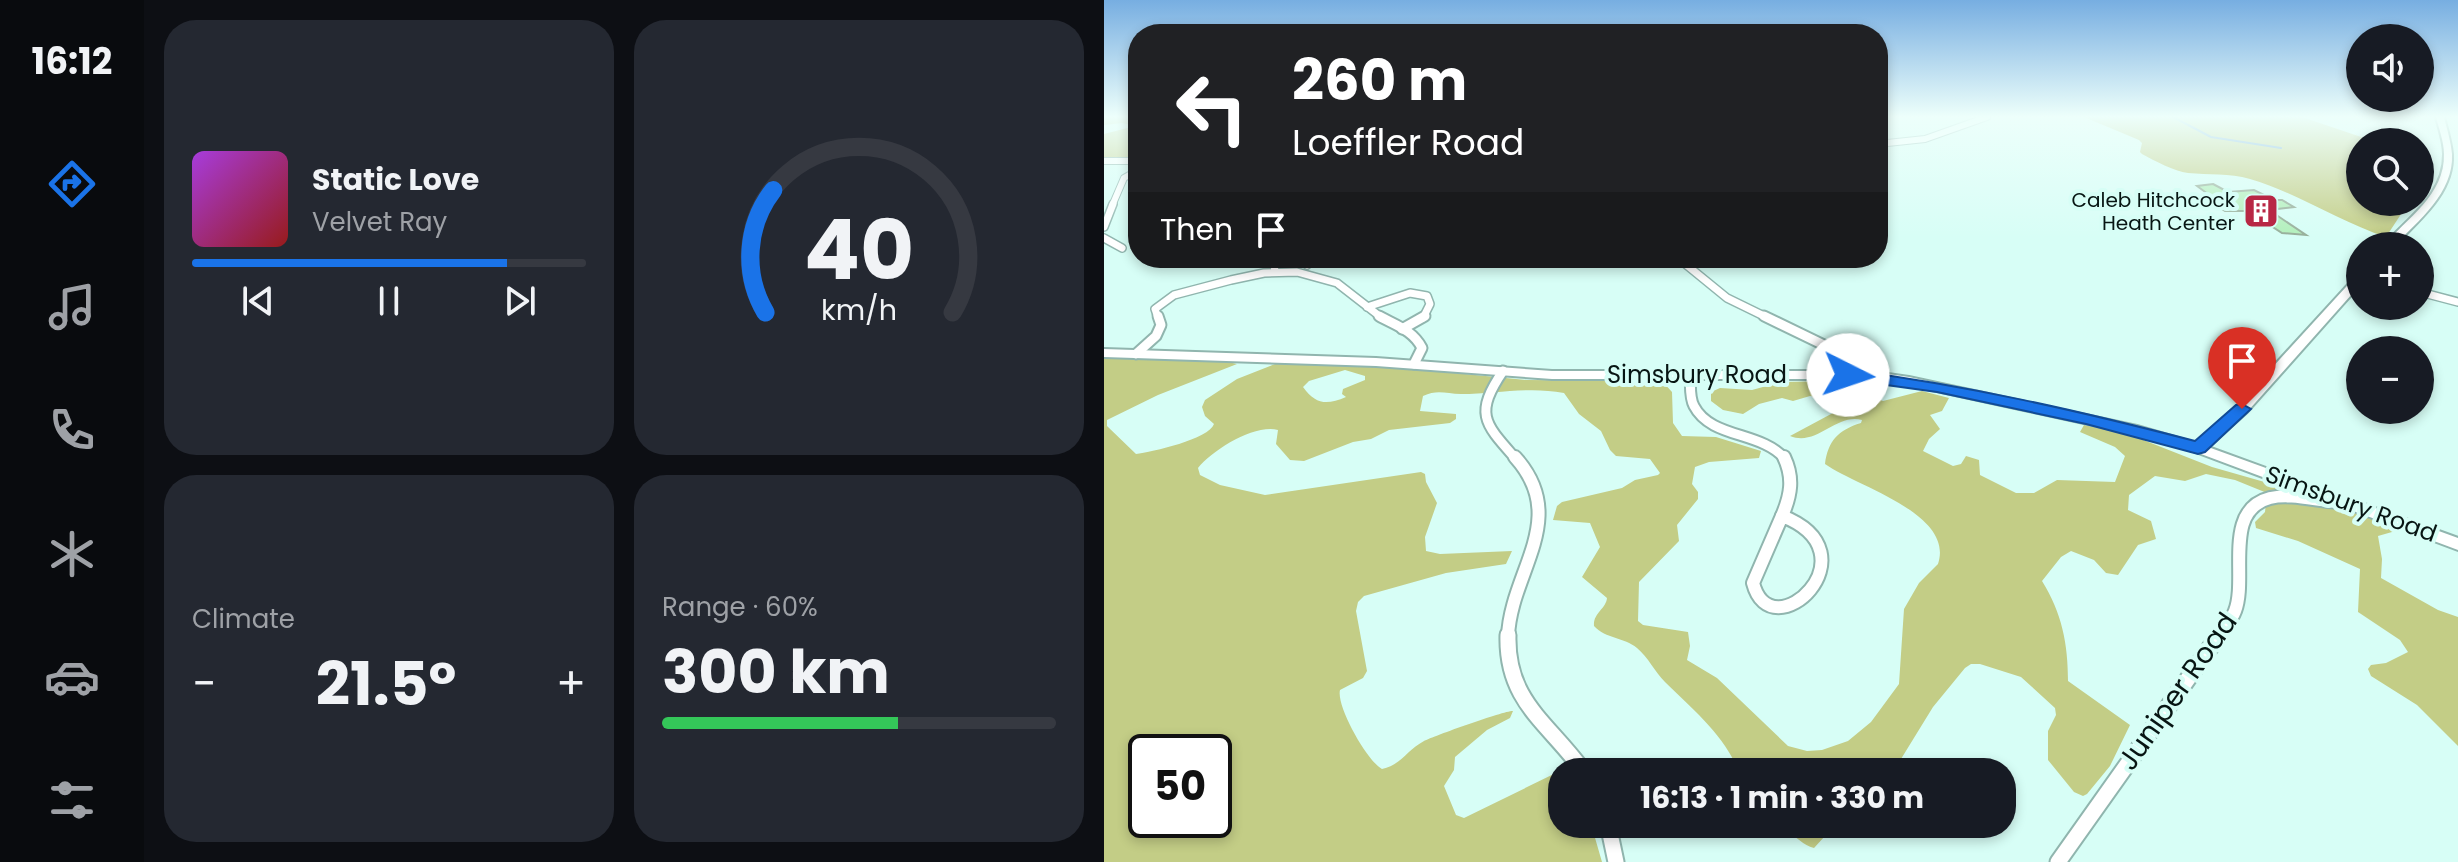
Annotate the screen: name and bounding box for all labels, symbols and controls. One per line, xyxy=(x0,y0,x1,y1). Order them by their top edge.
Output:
map controls xyxy=(2346,24,2434,424)
button: sound xyxy=(2346,24,2434,112)
text: 16:12 xyxy=(32,36,112,87)
text: 260 m xyxy=(1292,41,1467,120)
icon: left xyxy=(1160,56,1264,160)
text: Loeffler Road xyxy=(1292,117,1524,168)
button: search xyxy=(2346,128,2434,216)
icon: directions xyxy=(44,156,100,212)
text: Static Love xyxy=(312,158,479,201)
place label: Caleb Hitchcock Heath Center xyxy=(2072,186,2236,237)
text: 40 xyxy=(804,192,914,308)
building icon: Caleb Hitchcock Heath Center xyxy=(2242,192,2280,230)
text: Velvet Ray xyxy=(312,204,447,240)
text: Then xyxy=(1160,208,1233,251)
icon: arrive xyxy=(1249,208,1293,252)
button: + xyxy=(2346,232,2434,320)
icon: music xyxy=(44,279,100,335)
icon: previous xyxy=(236,279,280,323)
icon: pause xyxy=(367,279,411,323)
icon: next xyxy=(498,279,542,323)
text: km/h xyxy=(821,290,897,330)
pin xyxy=(2208,327,2276,409)
position arrow xyxy=(1806,333,1890,417)
button: − xyxy=(2346,336,2434,424)
icon: arrive xyxy=(2220,339,2264,383)
street label: Simsbury Road xyxy=(1607,358,1787,391)
icon: phone xyxy=(44,402,100,458)
street label: Simsbury Road xyxy=(2261,457,2441,550)
icon: climate xyxy=(44,526,100,582)
text: Range · 60% xyxy=(662,589,818,625)
text: Climate xyxy=(192,601,295,637)
street label: Juniper Road xyxy=(2109,605,2246,778)
text: 300 km xyxy=(662,630,890,714)
text: 21.5° xyxy=(316,642,456,726)
icon: car xyxy=(44,649,100,705)
text: − xyxy=(192,653,216,714)
text: + xyxy=(556,653,586,714)
speed limit sign: 50 xyxy=(1128,734,1232,838)
icon: filters xyxy=(44,772,100,828)
text: 16:13 · 1 min · 330 m xyxy=(1640,776,1924,819)

